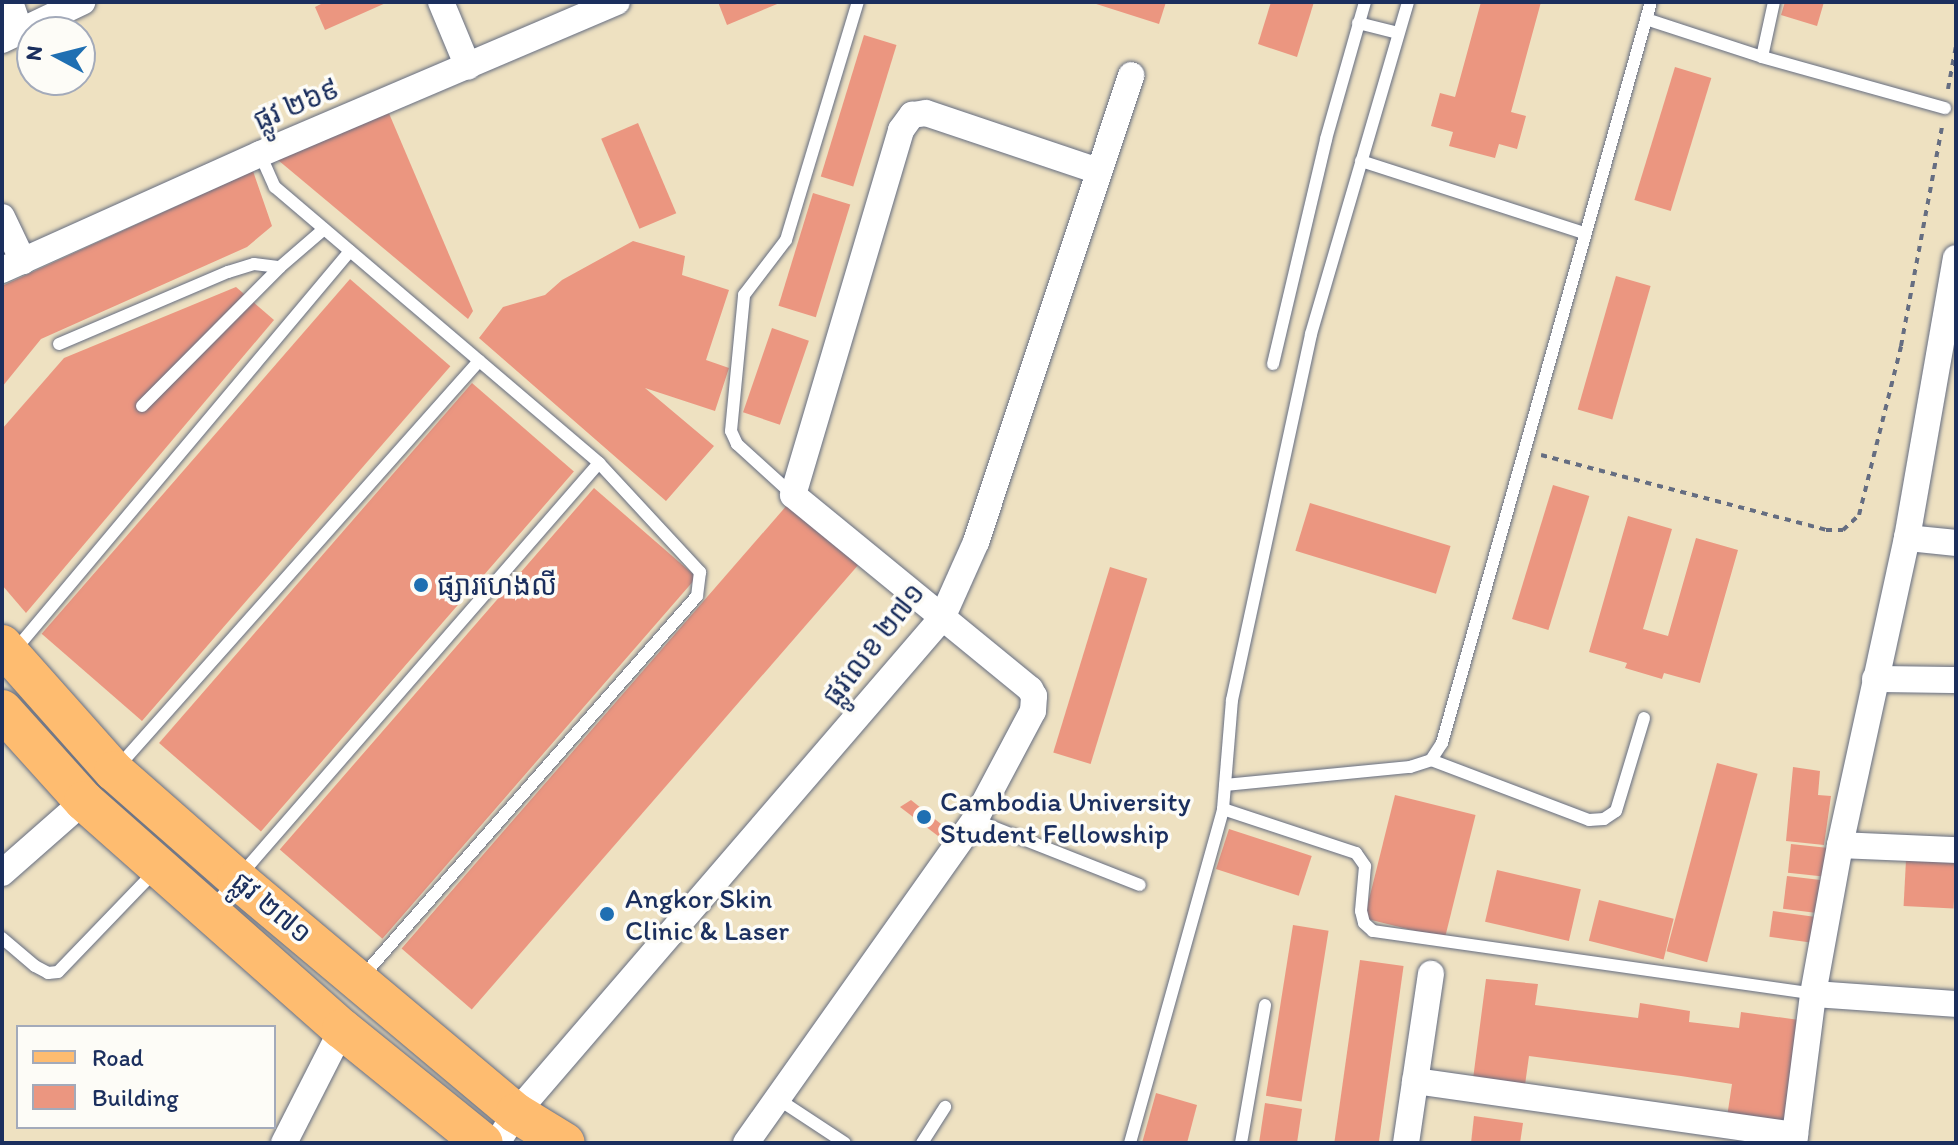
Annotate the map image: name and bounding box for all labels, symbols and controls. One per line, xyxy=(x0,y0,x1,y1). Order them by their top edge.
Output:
north arrow xyxy=(16,16,96,96)
text: N xyxy=(19,44,48,62)
street label: ផ្លូវ ២៦៩ xyxy=(248,71,344,137)
place label: ផ្សារហេងលី xyxy=(437,568,557,602)
marker: ផ្សារហេងលី xyxy=(412,576,430,594)
street label: ផ្លូវលេខ ២៧១ xyxy=(815,576,931,712)
place label: Cambodia University Student Fellowship xyxy=(940,784,1190,850)
marker: Cambodia University Student Fellowship xyxy=(915,808,933,826)
street label: ផ្លូវ ២៧១ xyxy=(225,864,319,950)
place label: Angkor Skin Clinic & Laser xyxy=(625,881,789,947)
marker: Angkor Skin Clinic & Laser xyxy=(596,903,618,925)
legend xyxy=(16,1025,276,1129)
text: Road xyxy=(92,1043,144,1072)
text: Building xyxy=(92,1083,179,1112)

